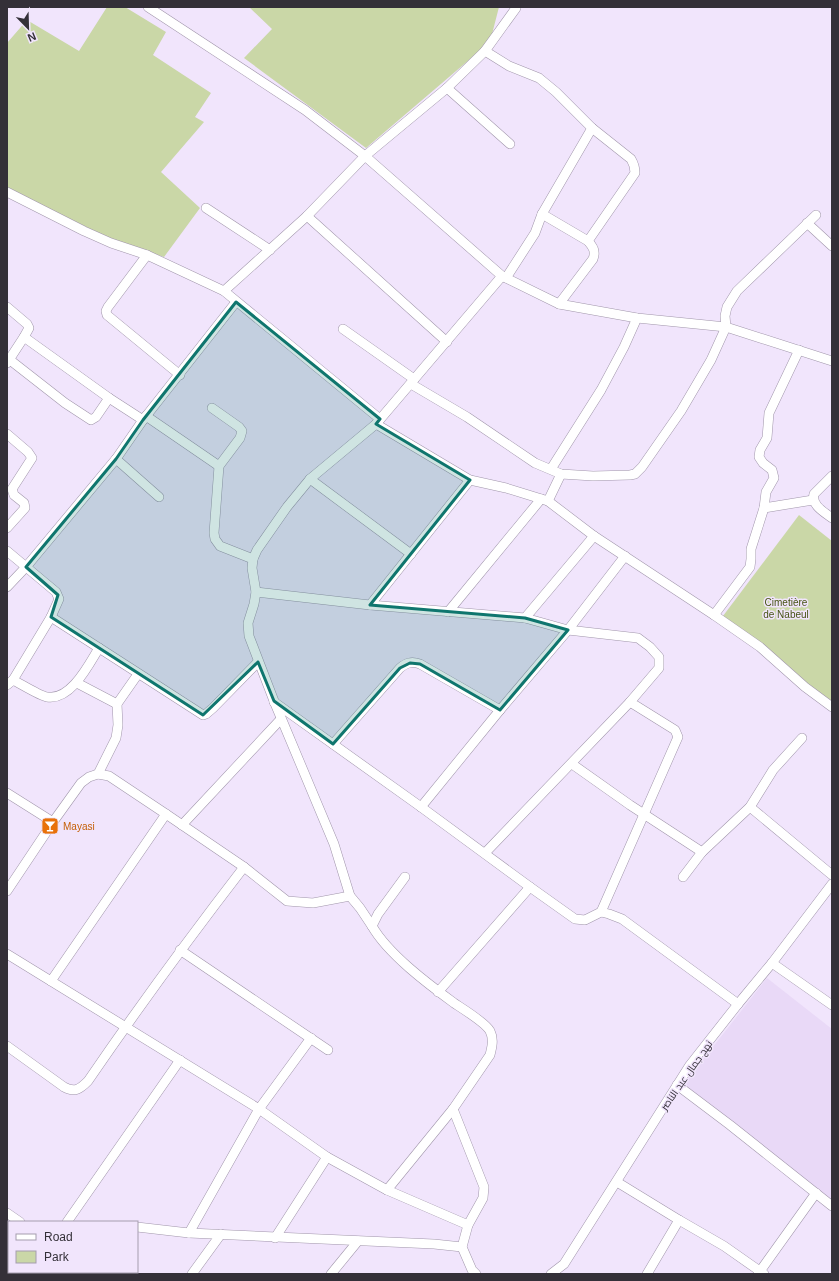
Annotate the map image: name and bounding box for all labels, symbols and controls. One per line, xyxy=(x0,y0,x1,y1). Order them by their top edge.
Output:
north arrow xyxy=(8,8,48,48)
text: N xyxy=(26,30,38,44)
park label: Cimetière de Nabeul xyxy=(763,597,809,620)
bar icon: Mayasi xyxy=(40,816,60,836)
place label: Mayasi xyxy=(63,821,95,832)
street label: نهج جمال عبد الناصر xyxy=(658,1038,715,1114)
legend xyxy=(8,1221,138,1273)
text: Road xyxy=(44,1230,73,1244)
text: Park xyxy=(44,1250,70,1264)

